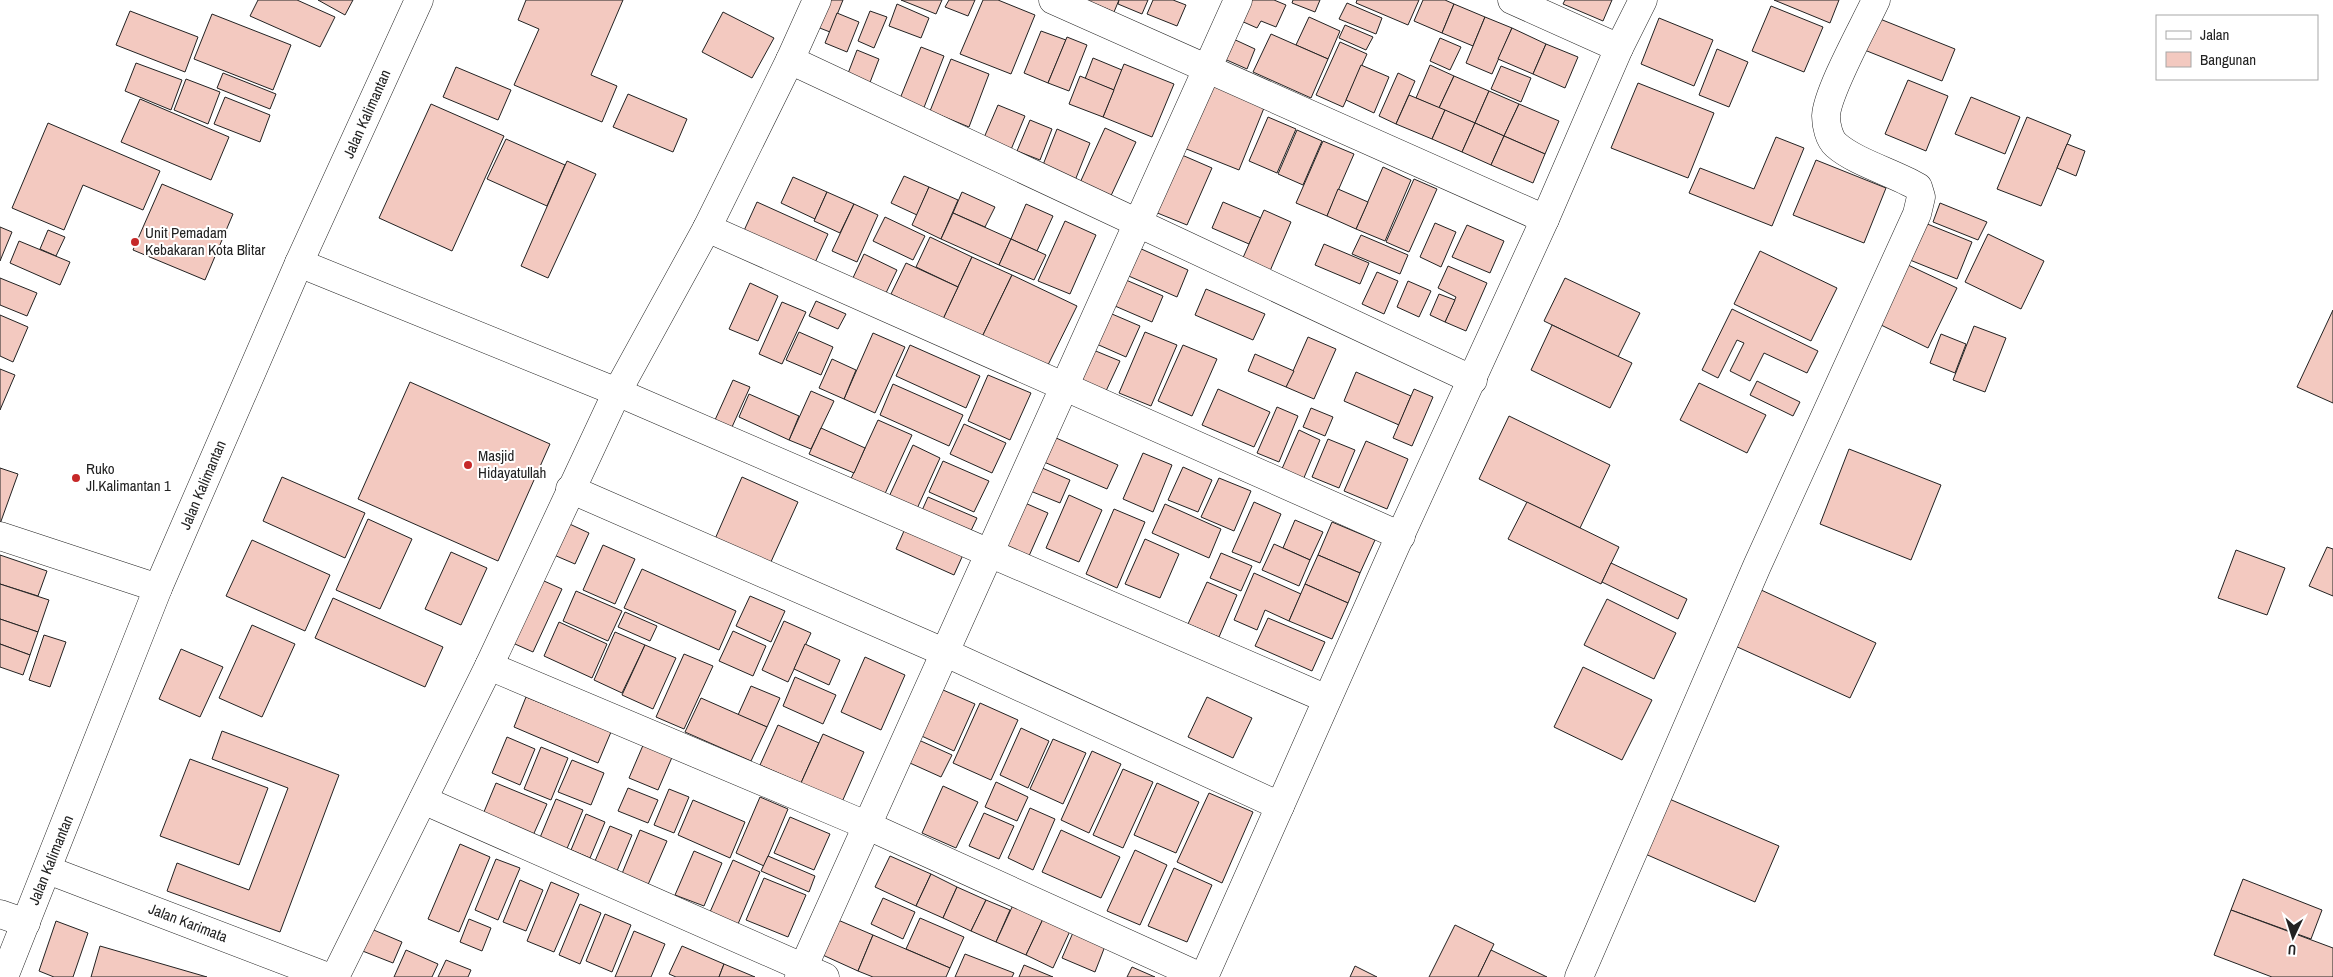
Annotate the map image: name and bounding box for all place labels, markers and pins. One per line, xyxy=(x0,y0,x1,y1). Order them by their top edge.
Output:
place label: Unit Pemadam Kebakaran Kota Blitar xyxy=(145,222,265,260)
marker: Unit Pemadam Kebakaran Kota Blitar xyxy=(129,236,141,248)
place label: Masjid Hidayatullah xyxy=(478,445,546,483)
place label: Ruko Jl.Kalimantan 1 xyxy=(86,458,171,496)
marker: Masjid Hidayatullah xyxy=(462,459,474,471)
marker: Ruko Jl.Kalimantan 1 xyxy=(70,472,82,484)

